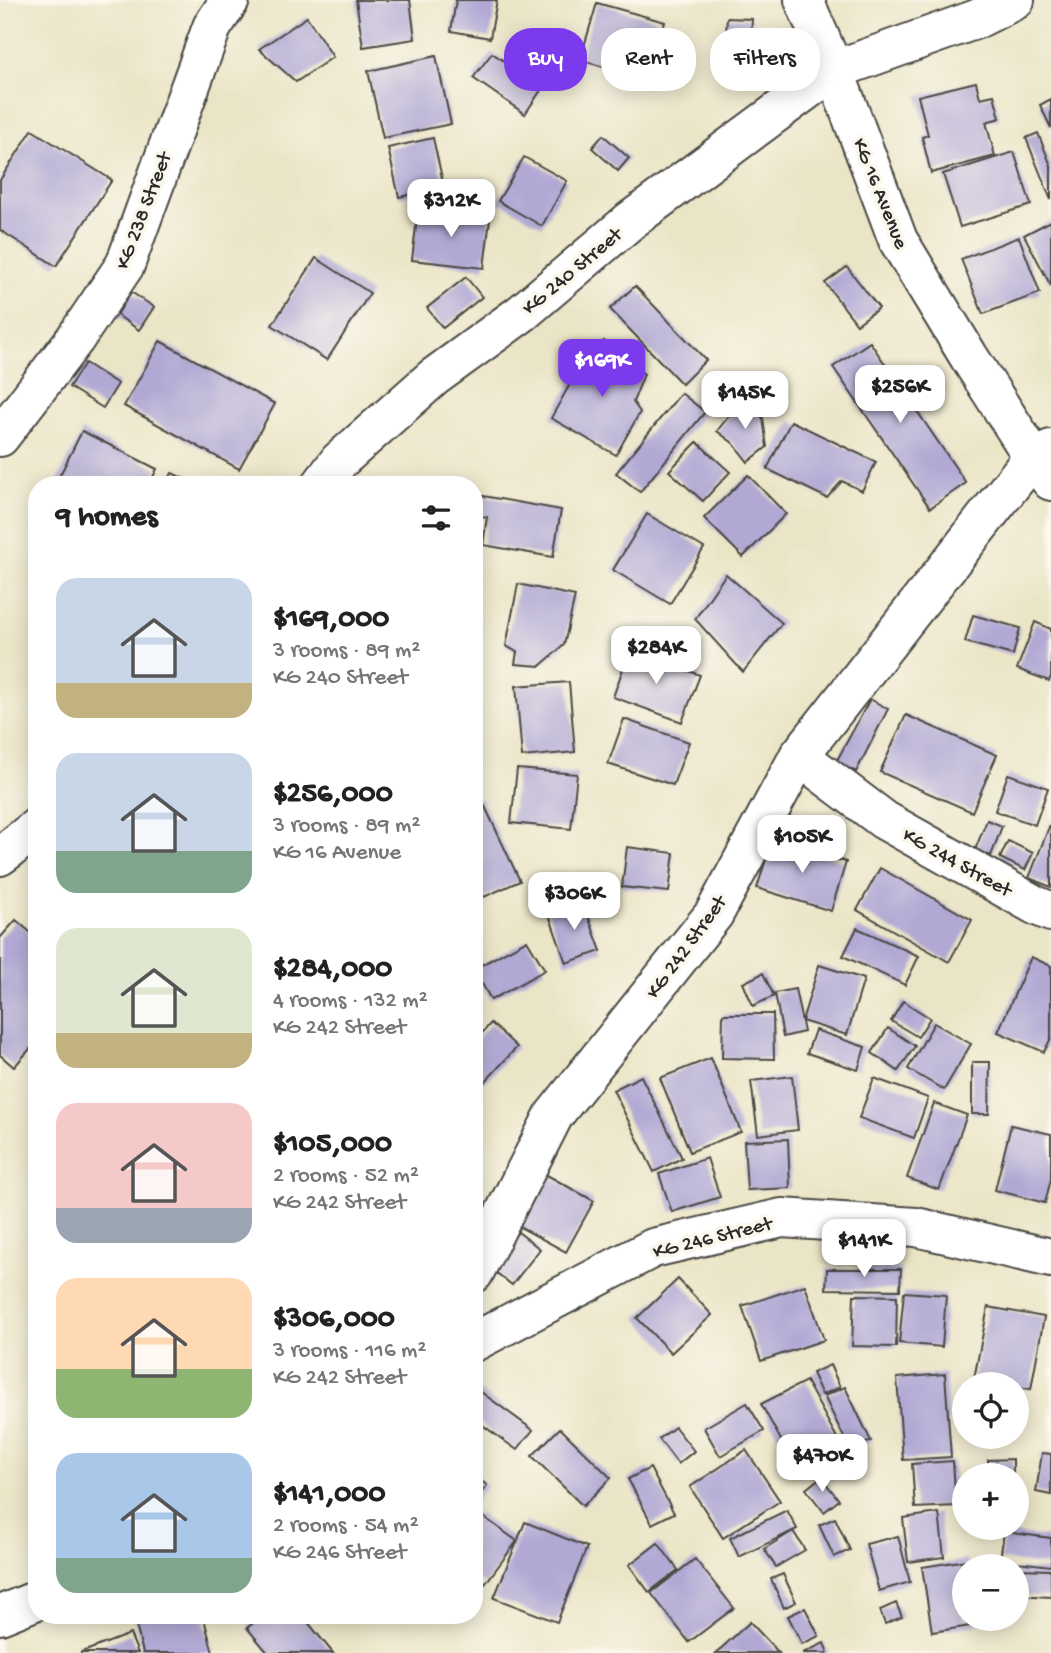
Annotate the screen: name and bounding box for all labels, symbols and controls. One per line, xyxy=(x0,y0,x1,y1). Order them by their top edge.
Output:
chip: Buy xyxy=(504,28,587,91)
chip: Rent xyxy=(601,28,696,91)
chip: Filters xyxy=(710,28,820,91)
street label: KG 16 Avenue xyxy=(845,135,913,254)
street label: KG 238 Street xyxy=(111,147,180,273)
pin: $312K xyxy=(402,180,500,239)
text: $312K xyxy=(423,188,479,215)
street label: KG 240 Street xyxy=(518,222,630,322)
pin: $169K xyxy=(553,340,651,399)
text: $169K xyxy=(574,348,630,375)
pin: $256K xyxy=(851,366,949,425)
pin: $145K xyxy=(696,372,794,431)
text: $256K xyxy=(871,374,929,401)
text: $145K xyxy=(717,380,773,407)
icon: filters xyxy=(417,499,455,537)
text: 9 homes xyxy=(56,501,158,536)
text: $169,000 xyxy=(273,603,389,638)
icon: home xyxy=(112,606,196,690)
pin: $284K xyxy=(607,626,705,686)
text: $284K xyxy=(627,635,685,662)
text: 3 rooms · 89 m² xyxy=(273,638,420,665)
text: KG 240 Street xyxy=(273,665,408,692)
text: $256,000 xyxy=(273,778,393,813)
icon: home xyxy=(112,781,196,865)
text: 3 rooms · 89 m² xyxy=(273,813,420,840)
pin: $105K xyxy=(753,816,851,875)
text: $105K xyxy=(773,824,831,851)
street label: KG 244 Street xyxy=(897,824,1017,905)
text: KG 16 Avenue xyxy=(273,840,401,867)
pin: $306K xyxy=(525,872,623,932)
text: $306K xyxy=(544,881,604,908)
street label: KG 242 Street xyxy=(642,890,735,1004)
text: $284,000 xyxy=(273,953,392,988)
icon: home xyxy=(112,956,196,1040)
text: 4 rooms · 132 m² xyxy=(273,988,428,1015)
text: KG 242 Street xyxy=(273,1015,406,1042)
text: $105,000 xyxy=(273,1128,392,1163)
icon: home xyxy=(112,1131,196,1215)
text: 2 rooms · 52 m² xyxy=(273,1163,419,1190)
text: KG 242 Street xyxy=(273,1190,406,1217)
street label: KG 246 Street xyxy=(651,1212,777,1266)
pin: $141K xyxy=(815,1220,913,1279)
text: $141K xyxy=(838,1228,890,1255)
text: $306,000 xyxy=(273,1303,395,1338)
icon: home xyxy=(112,1306,196,1390)
text: 3 rooms · 116 m² xyxy=(273,1338,426,1365)
text: KG 242 Street xyxy=(273,1365,406,1392)
map controls xyxy=(952,1372,1029,1631)
button: locate xyxy=(952,1372,1029,1449)
pin: $470K xyxy=(773,1434,871,1494)
text: $470K xyxy=(793,1443,851,1470)
button: + xyxy=(952,1463,1029,1540)
text: $141,000 xyxy=(273,1478,385,1513)
icon: home xyxy=(112,1481,196,1565)
text: 2 rooms · 54 m² xyxy=(273,1513,419,1540)
text: KG 246 Street xyxy=(273,1540,406,1567)
button: − xyxy=(952,1554,1029,1631)

